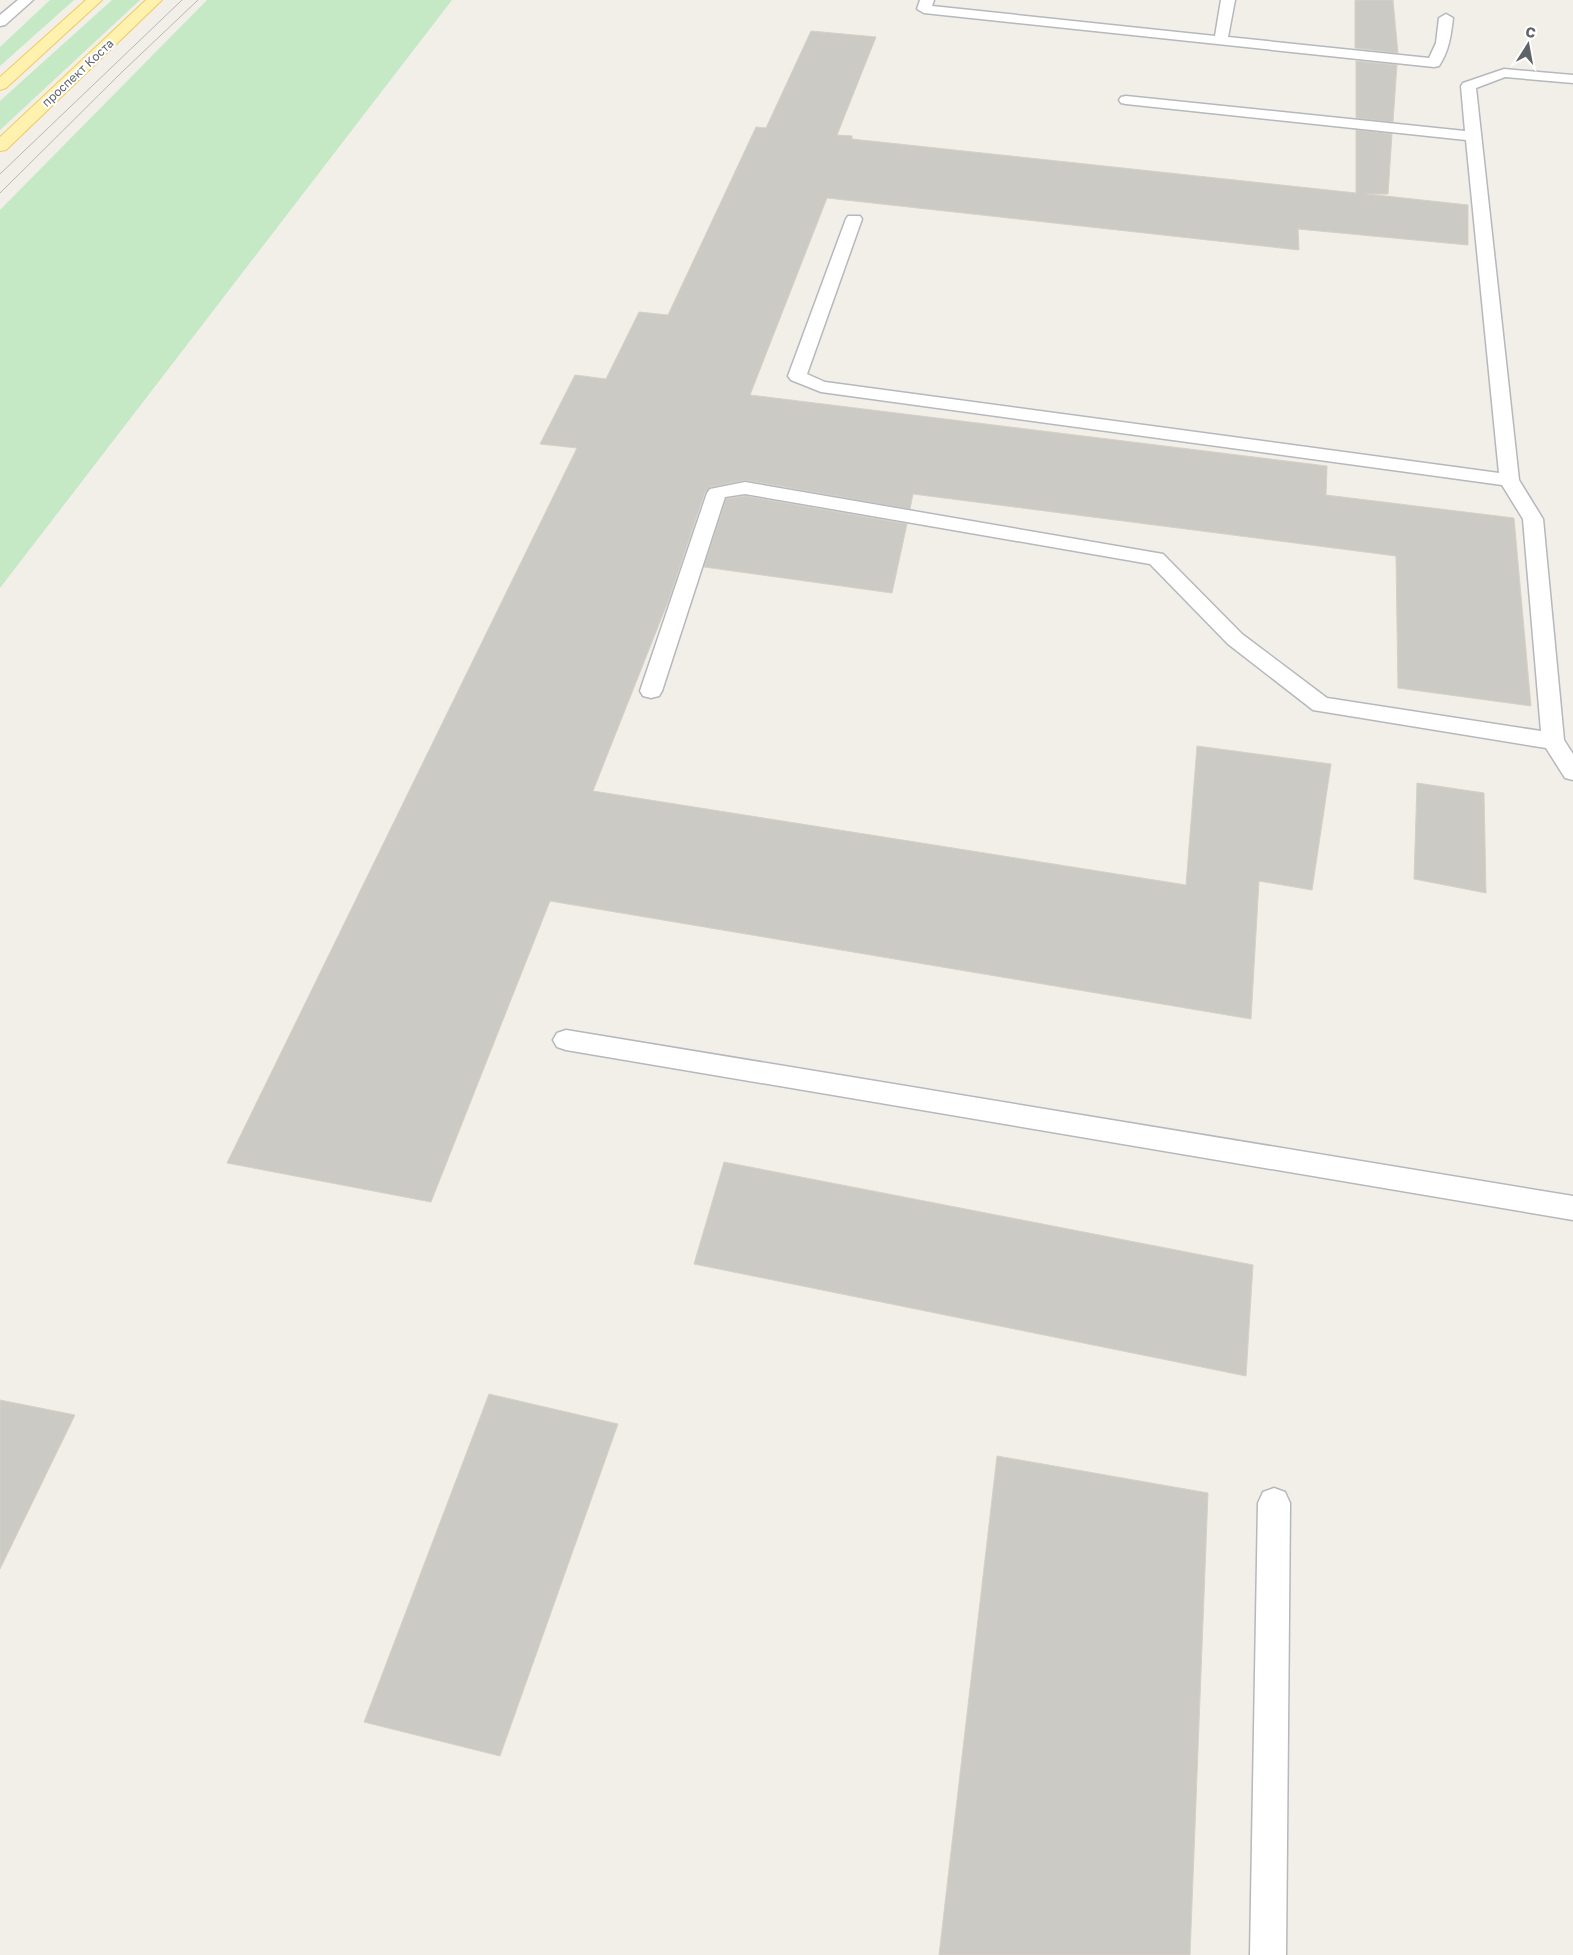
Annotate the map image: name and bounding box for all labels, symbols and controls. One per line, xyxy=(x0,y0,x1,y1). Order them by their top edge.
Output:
north arrow xyxy=(1503,20,1553,70)
text: С xyxy=(1524,22,1537,41)
street label: проспект Коста xyxy=(39,36,117,110)

